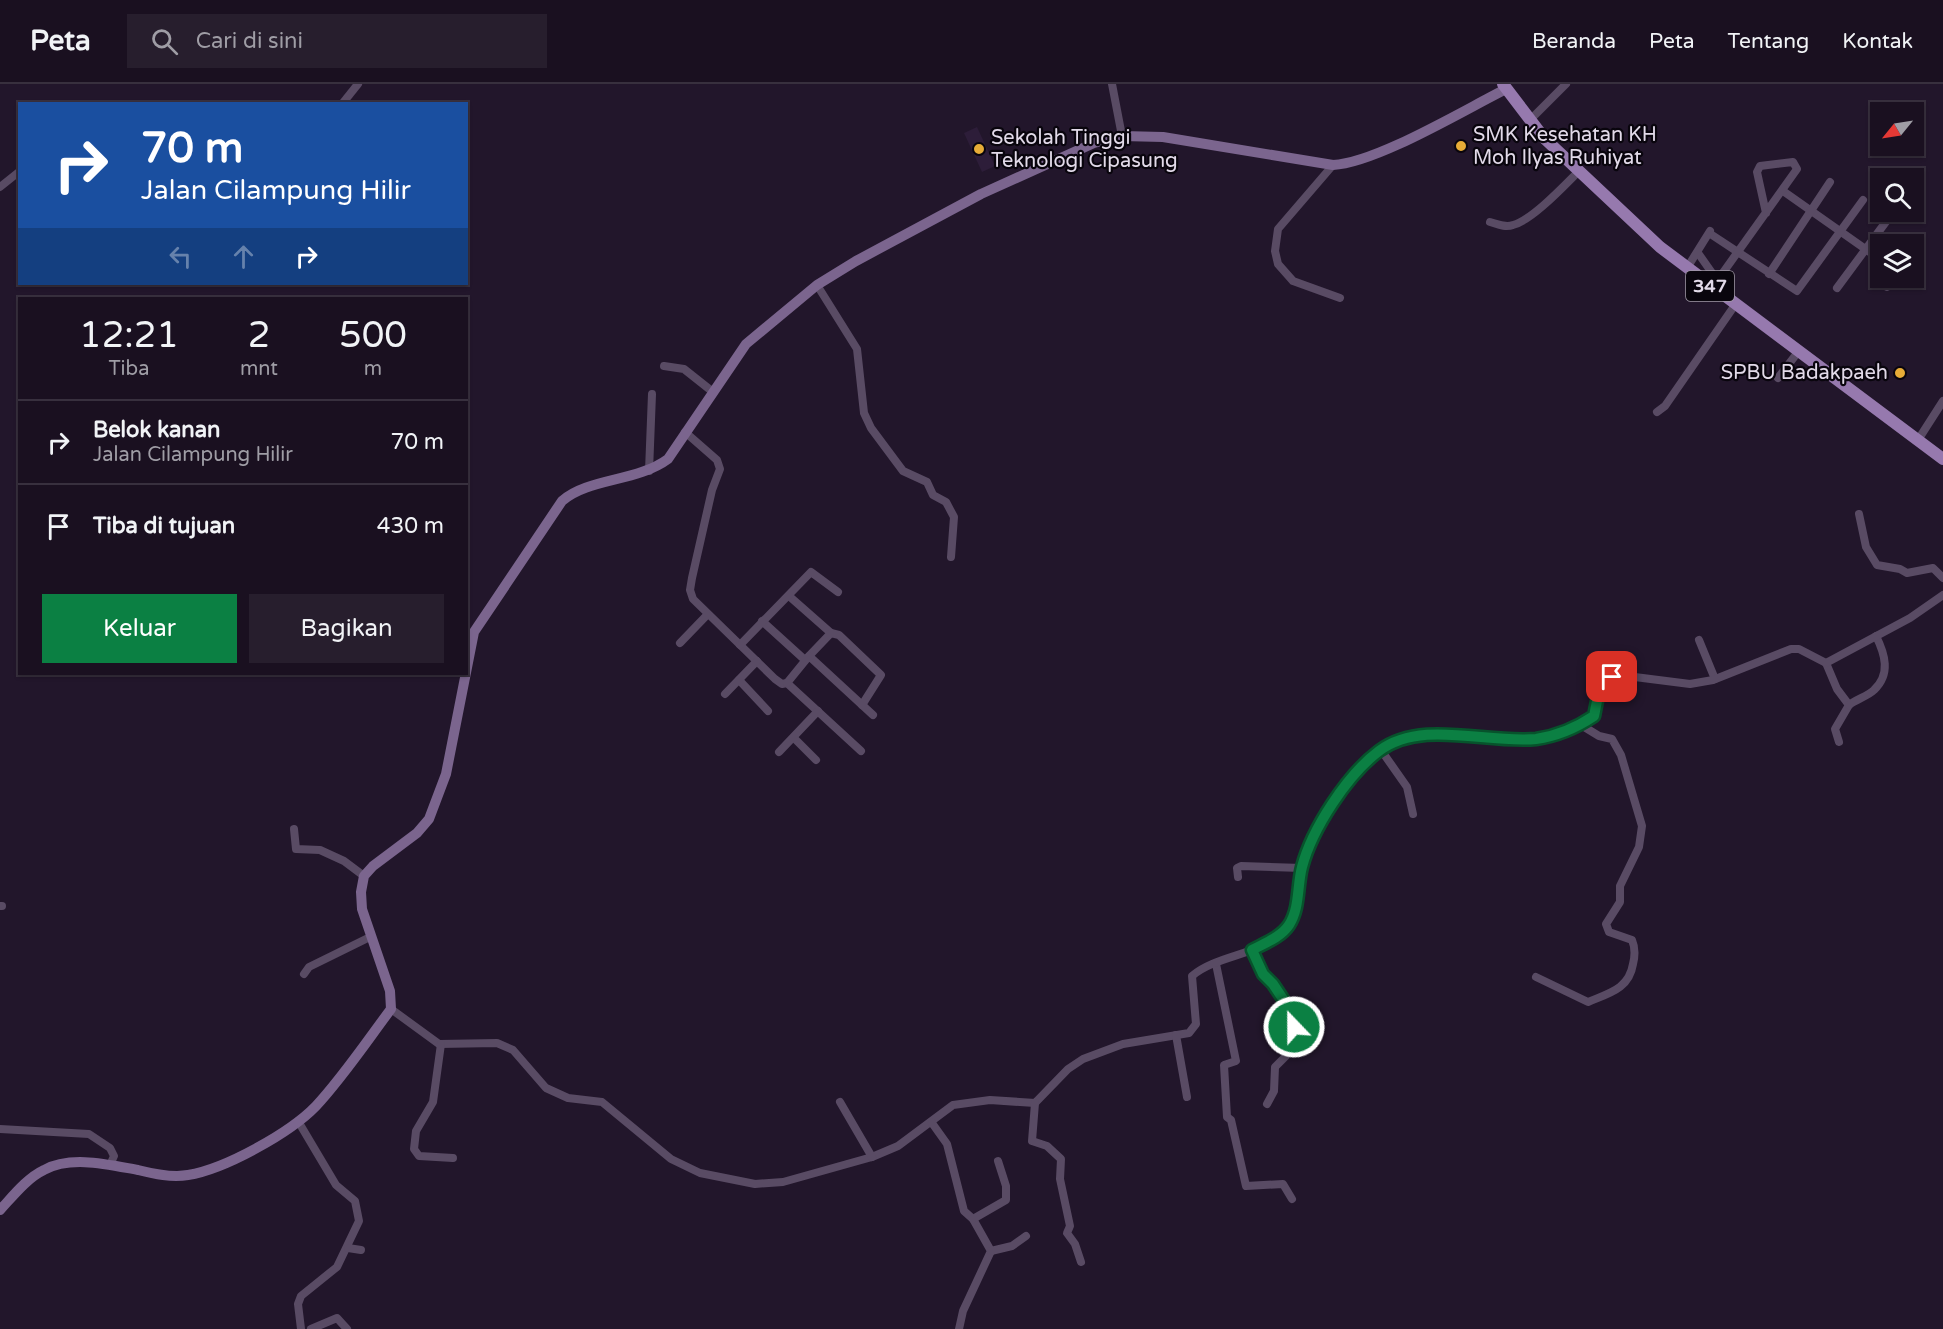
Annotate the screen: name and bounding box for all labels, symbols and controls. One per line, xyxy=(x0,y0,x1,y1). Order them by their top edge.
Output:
search box xyxy=(127,14,547,68)
text: Peta xyxy=(30,24,91,58)
icon: search xyxy=(148,25,181,58)
text: Cari di sini xyxy=(196,28,303,54)
text: Beranda xyxy=(1532,29,1616,54)
text: Peta xyxy=(1649,29,1695,54)
text: Tentang xyxy=(1728,29,1809,54)
text: Kontak xyxy=(1842,29,1913,54)
north arrow xyxy=(1870,102,1924,156)
map controls xyxy=(1870,102,1924,288)
text: 70 m xyxy=(141,123,243,174)
place label: SMK Kesehatan KH Moh Ilyas Ruhiyat xyxy=(1473,123,1657,170)
icon: right xyxy=(42,126,120,204)
place label: Sekolah Tinggi Teknologi Cipasung xyxy=(991,126,1178,173)
marker: SMK Kesehatan KH Moh Ilyas Ruhiyat xyxy=(1454,139,1468,153)
marker: Sekolah Tinggi Teknologi Cipasung xyxy=(972,142,986,156)
button: search xyxy=(1870,168,1924,222)
text: Jalan Cilampung Hilir xyxy=(141,174,411,207)
button: layers xyxy=(1870,234,1924,288)
icon: left xyxy=(164,240,197,273)
icon: ahead xyxy=(227,240,260,273)
icon: right xyxy=(290,240,323,273)
road number: 347 xyxy=(1686,271,1734,301)
text: 12:21 xyxy=(79,314,179,357)
text: 2 xyxy=(248,314,270,357)
text: 500 xyxy=(339,314,407,357)
text: Tiba xyxy=(109,357,149,381)
text: mnt xyxy=(240,357,278,381)
text: m xyxy=(364,357,382,381)
place label: SPBU Badakpaeh xyxy=(1721,361,1888,385)
marker: SPBU Badakpaeh xyxy=(1893,366,1907,380)
text: Belok kanan xyxy=(93,417,220,443)
icon: right xyxy=(42,426,75,459)
text: 70 m xyxy=(390,429,444,455)
text: Jalan Cilampung Hilir xyxy=(93,443,293,467)
icon: arrive xyxy=(42,510,75,543)
text: Tiba di tujuan xyxy=(93,513,235,539)
text: 430 m xyxy=(377,513,444,539)
button: Keluar xyxy=(42,594,237,663)
button: Bagikan xyxy=(249,594,444,663)
pin xyxy=(1586,651,1637,702)
icon: arrive xyxy=(1595,660,1628,693)
position arrow xyxy=(1262,995,1326,1059)

